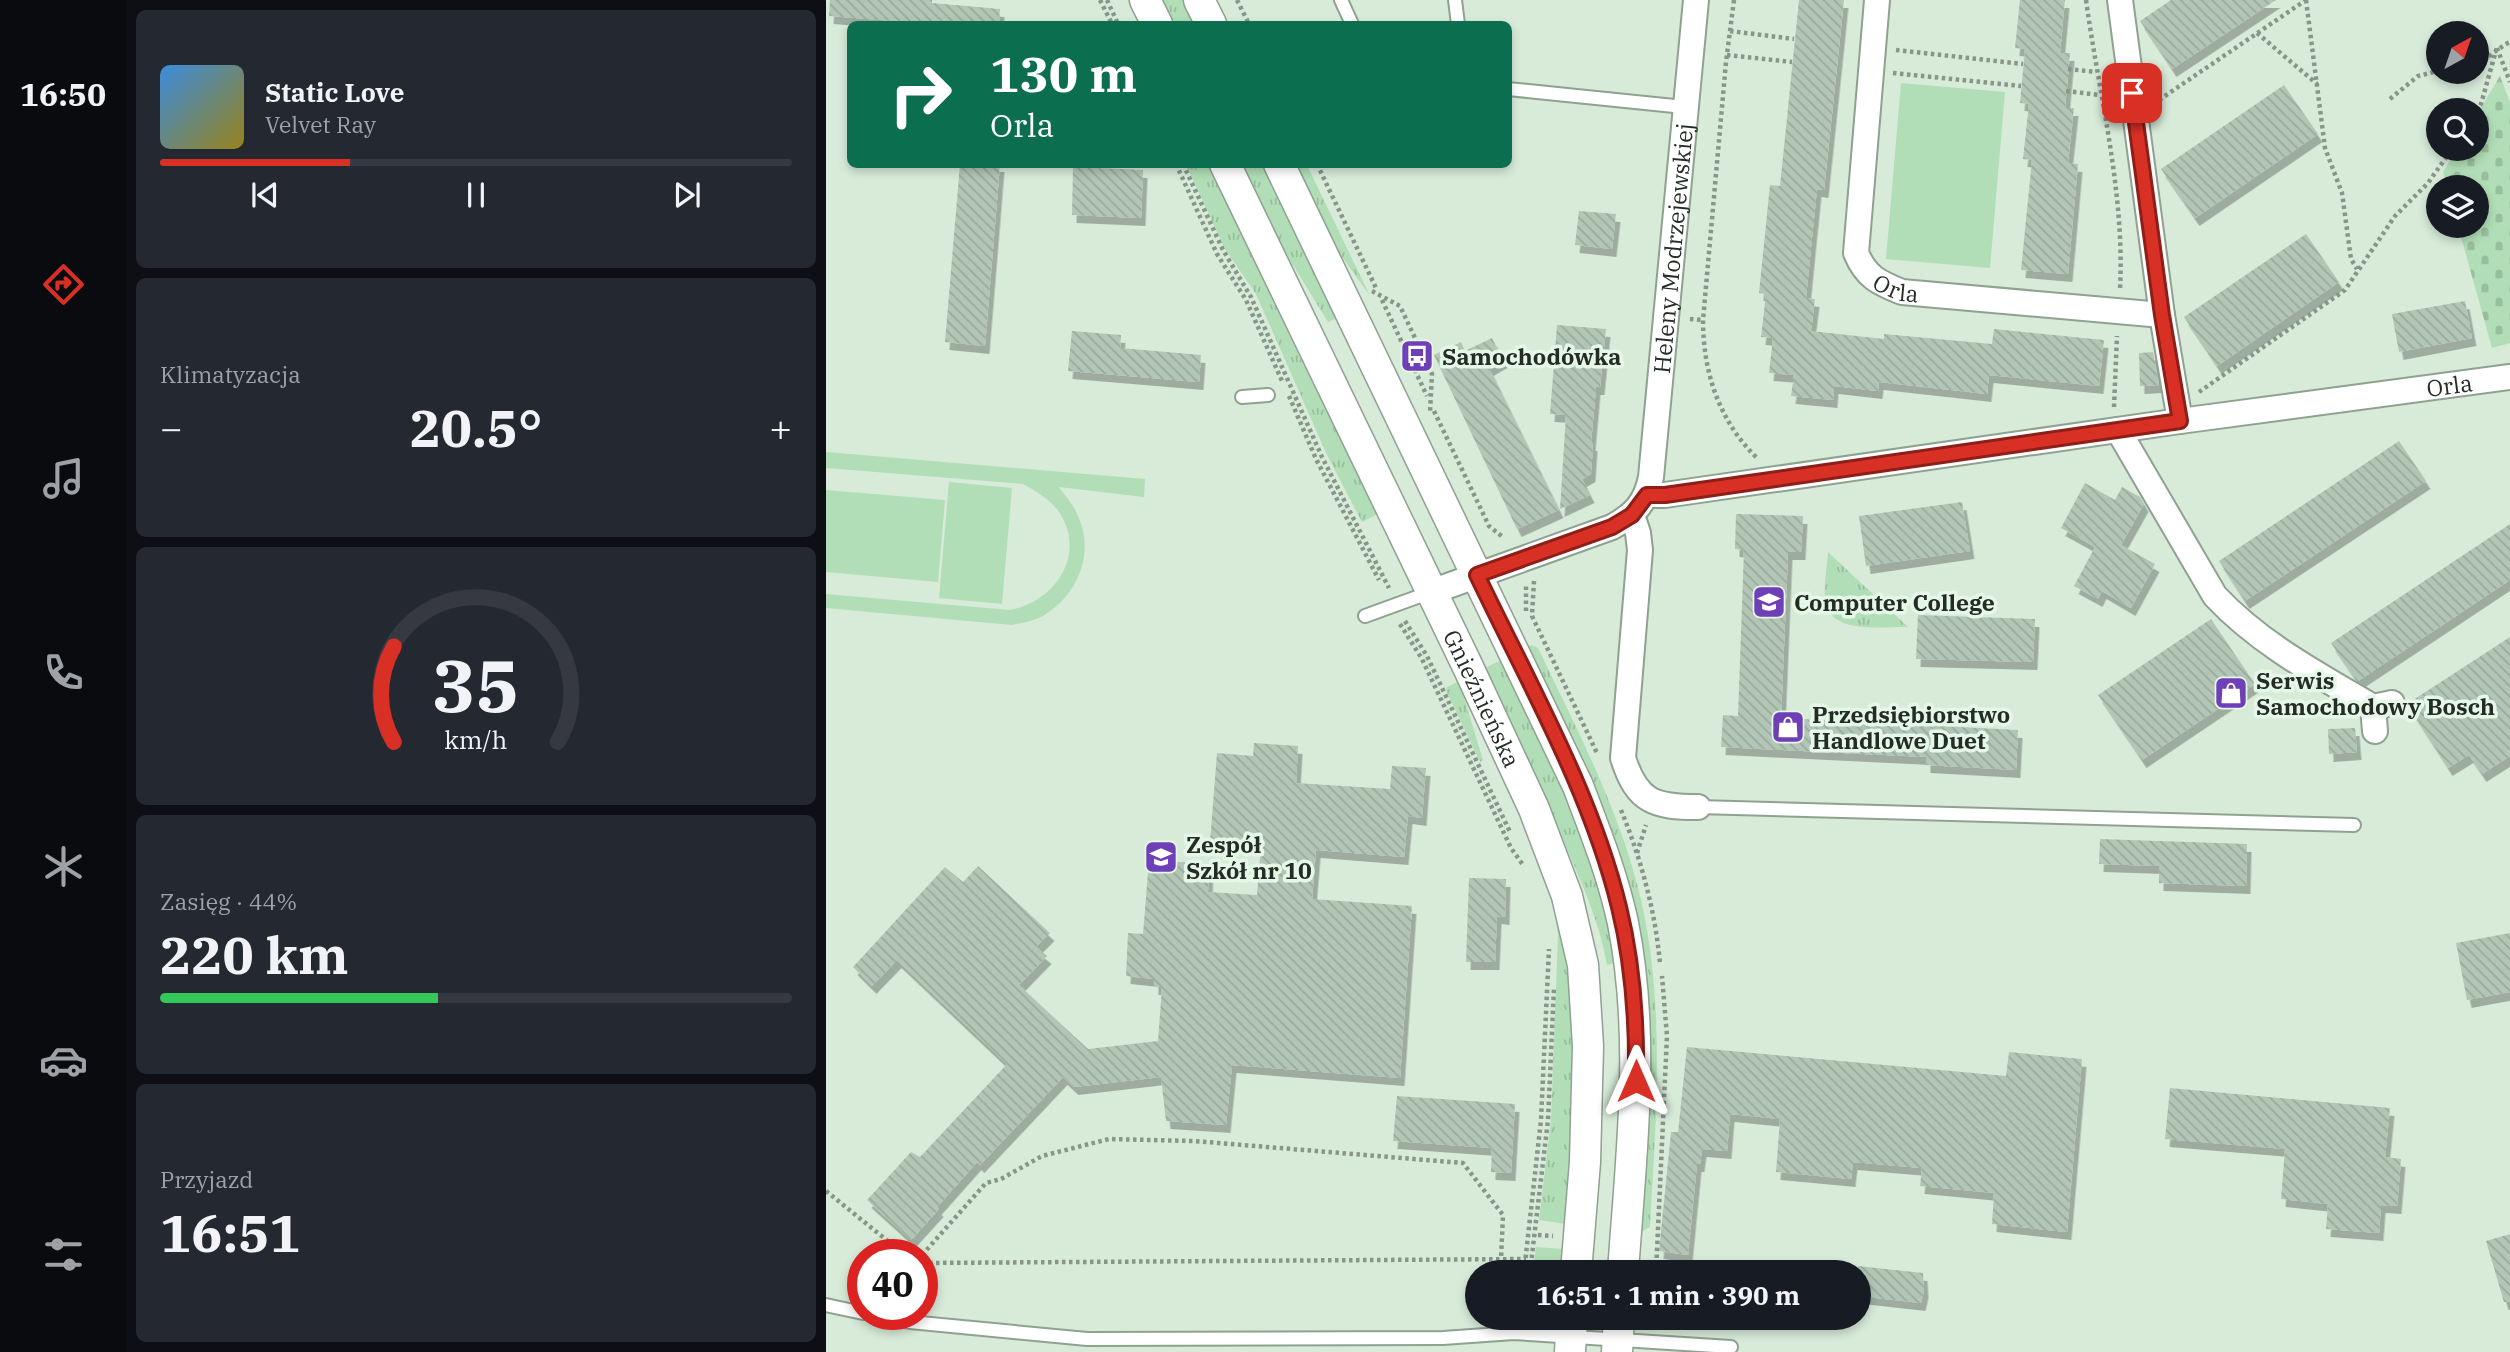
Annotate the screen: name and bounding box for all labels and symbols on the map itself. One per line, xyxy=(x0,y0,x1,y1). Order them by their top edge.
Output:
north arrow xyxy=(2426,21,2488,84)
pin xyxy=(2102,63,2162,123)
street label: Heleny Modrzejewskiej xyxy=(1646,122,1699,375)
street label: Orla xyxy=(1868,266,1920,308)
bus stop icon: Samochodówka xyxy=(1398,337,1436,375)
place label: Samochodówka xyxy=(1442,341,1621,371)
street label: Orla xyxy=(2424,367,2474,403)
school or university icon: Computer College xyxy=(1750,583,1788,621)
place label: Computer College xyxy=(1794,587,1995,617)
street label: Gnieźnieńska xyxy=(1437,624,1527,772)
place label: Serwis Samochodowy Bosch xyxy=(2256,665,2495,721)
shop icon: Serwis Samochodowy Bosch xyxy=(2212,674,2250,712)
place label: Przedsiębiorstwo Handlowe Duet xyxy=(1812,699,2010,755)
shop icon: Przedsiębiorstwo Handlowe Duet xyxy=(1769,708,1807,746)
place label: Zespół Szkół nr 10 xyxy=(1186,829,1312,885)
school or university icon: Zespół Szkół nr 10 xyxy=(1142,838,1180,876)
position arrow xyxy=(1599,1044,1673,1118)
speed limit sign: 40 xyxy=(847,1239,938,1330)

